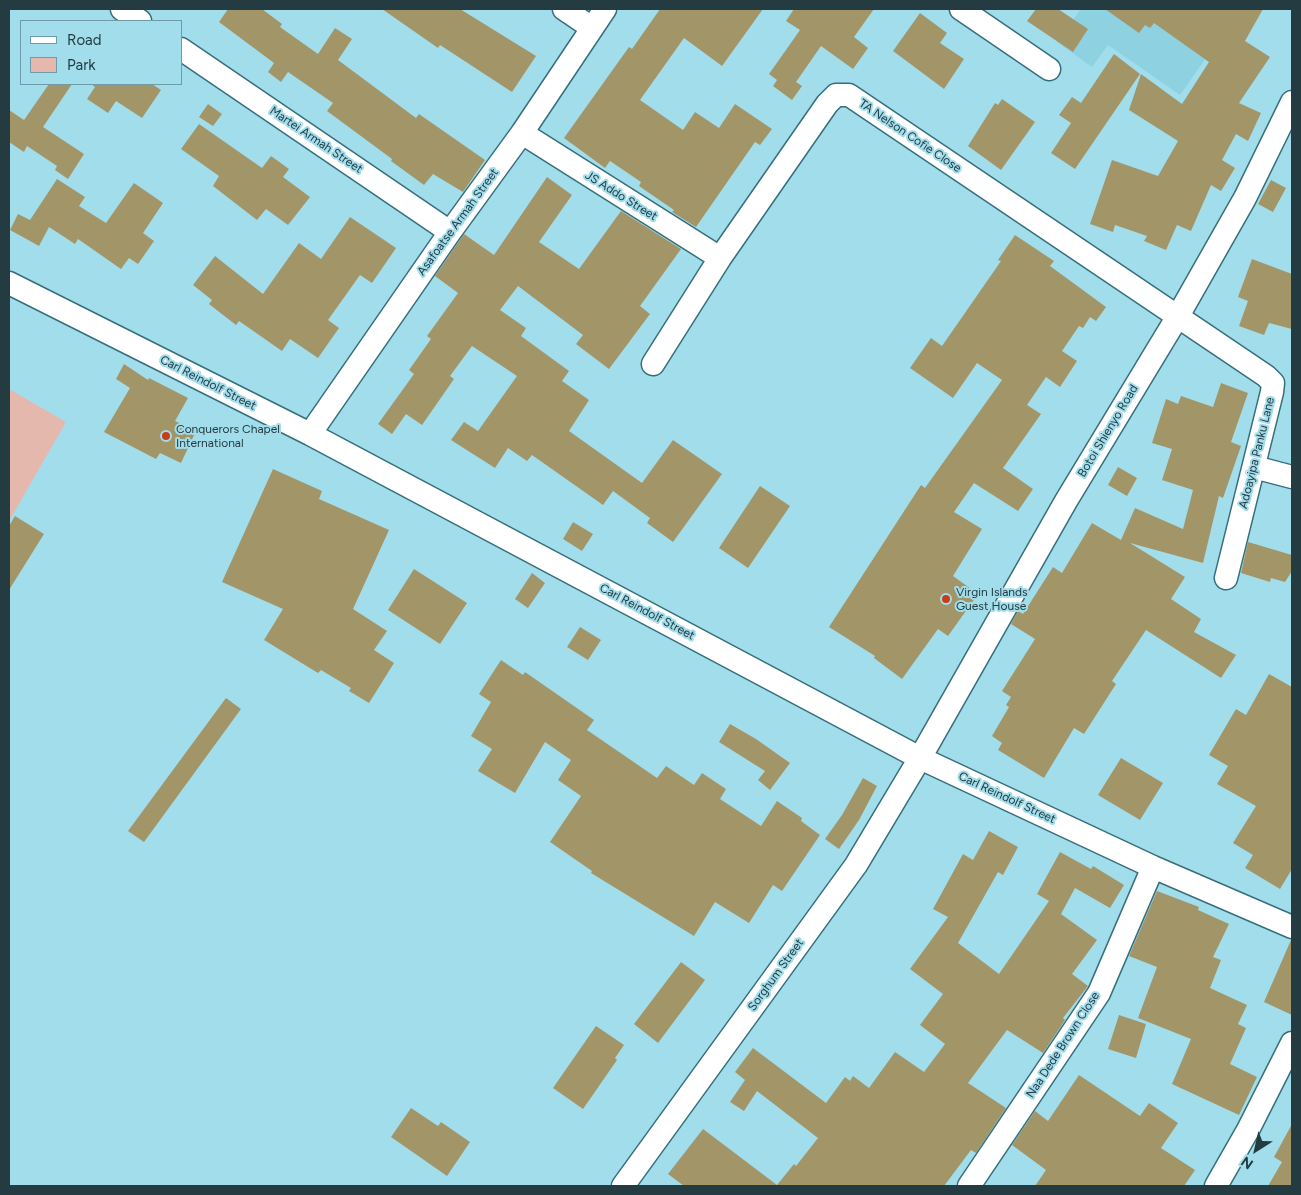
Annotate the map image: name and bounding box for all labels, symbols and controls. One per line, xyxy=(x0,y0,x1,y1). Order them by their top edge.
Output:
legend xyxy=(20,20,182,85)
text: Road xyxy=(67,31,102,49)
text: Park xyxy=(67,56,96,74)
street label: TA Nelson Cofie Close xyxy=(856,96,964,176)
street label: Martei Armah Street xyxy=(267,104,365,176)
street label: Asafoatse Armah Street xyxy=(414,166,502,278)
street label: JS Addo Street xyxy=(582,168,660,224)
street label: Carl Reindolf Street xyxy=(158,353,258,413)
street label: Botoi Shienyo Road xyxy=(1075,382,1141,480)
street label: Adoayipa Panku Lane xyxy=(1236,396,1278,510)
place label: Conquerors Chapel International xyxy=(176,422,280,450)
marker: Conquerors Chapel International xyxy=(160,430,172,442)
street label: Carl Reindolf Street xyxy=(597,581,697,643)
place label: Virgin Islands Guest House xyxy=(956,585,1028,613)
marker: Virgin Islands Guest House xyxy=(940,593,952,605)
street label: Carl Reindolf Street xyxy=(956,769,1058,827)
street label: Sorghum Street xyxy=(745,936,807,1014)
street label: Naa Dede Brown Close xyxy=(1023,989,1103,1101)
north arrow xyxy=(1231,1125,1281,1175)
text: N xyxy=(1238,1153,1256,1173)

